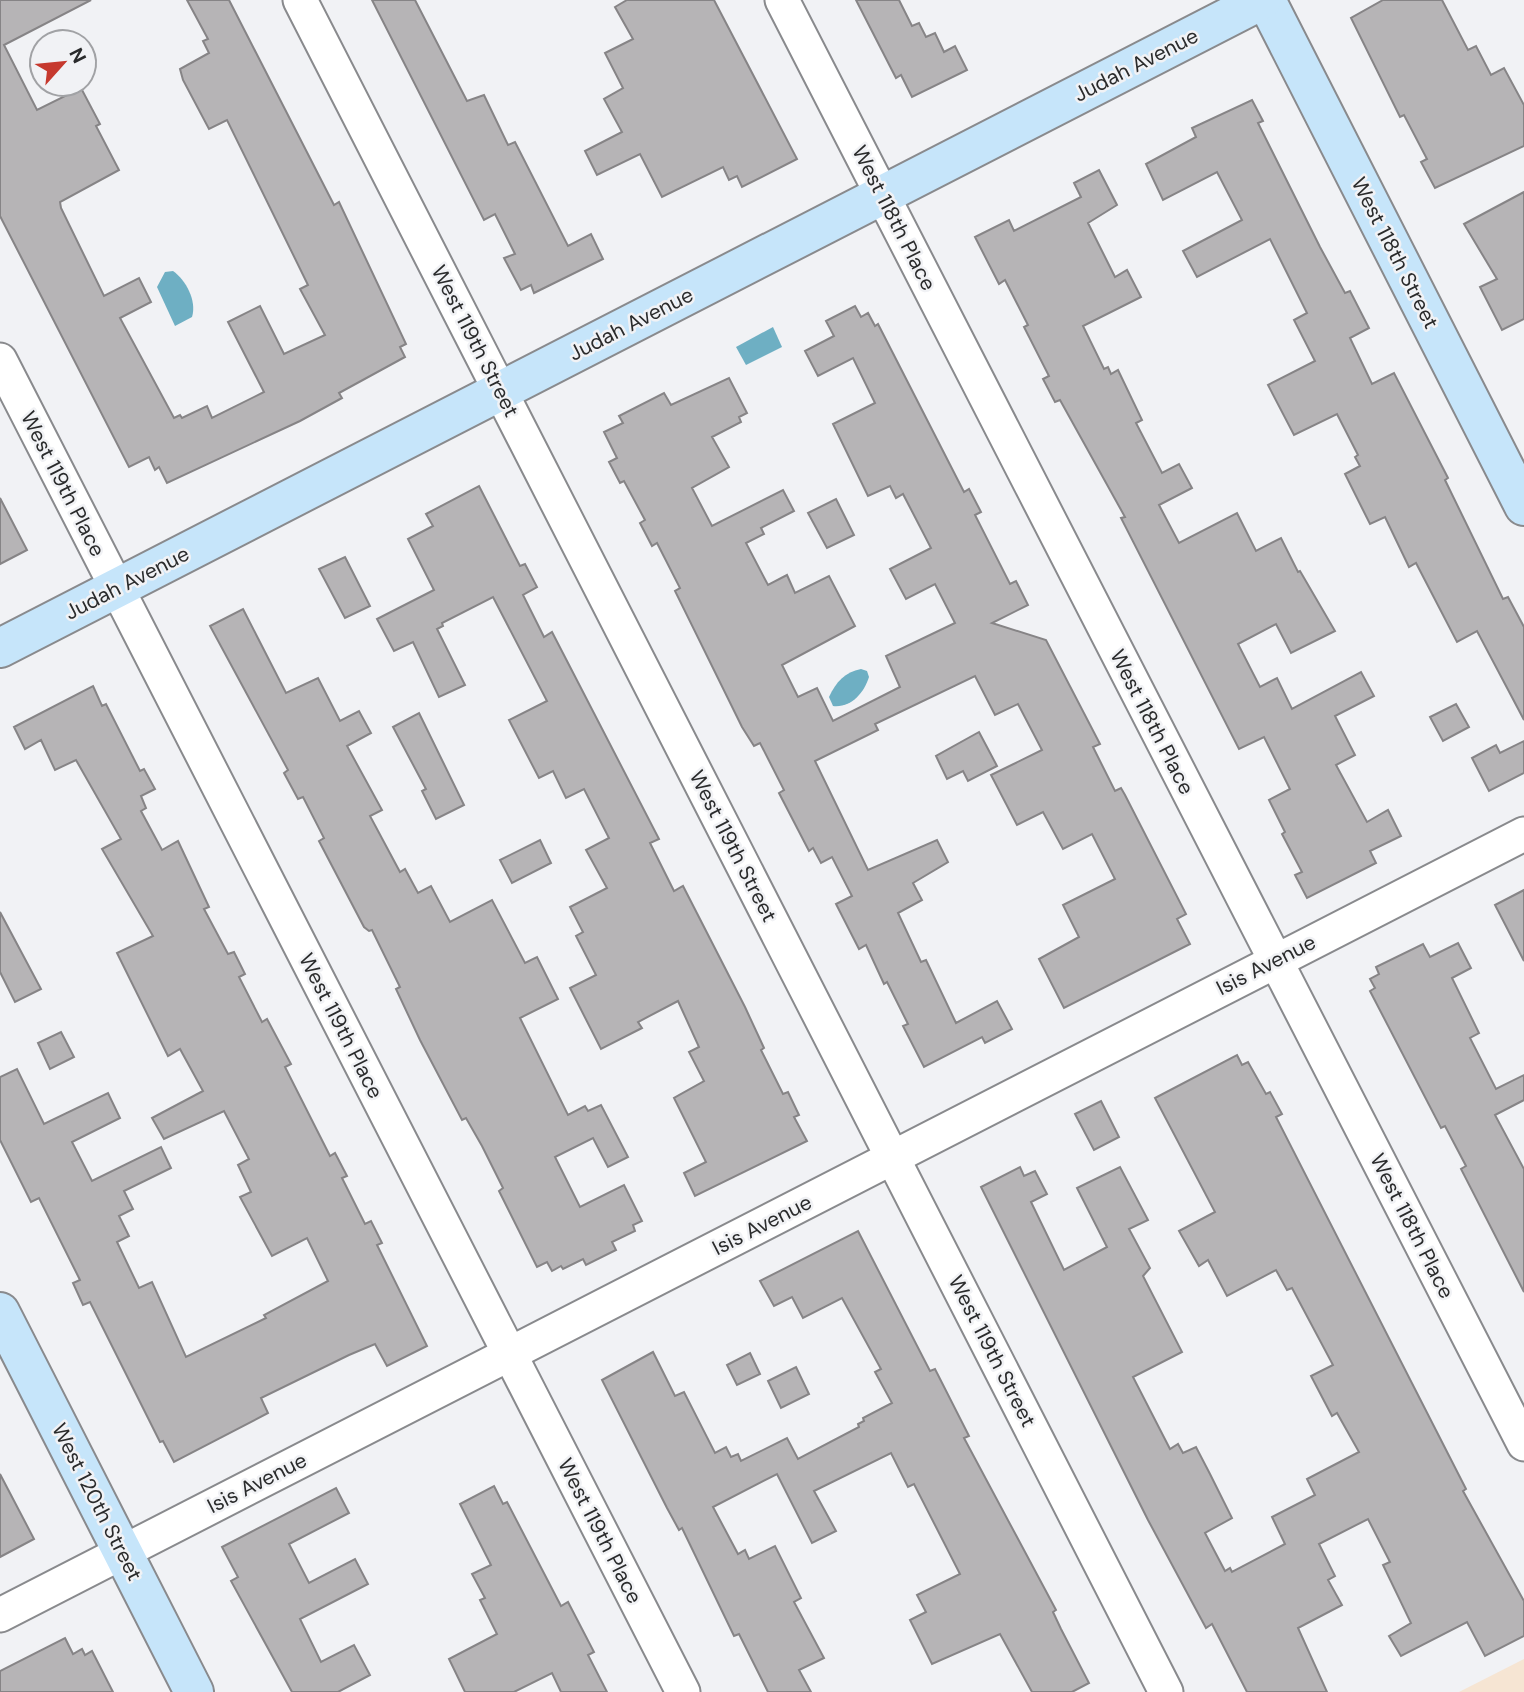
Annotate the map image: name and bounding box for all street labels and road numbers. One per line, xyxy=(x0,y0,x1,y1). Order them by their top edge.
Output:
street label: Judah Avenue xyxy=(1069,22,1203,108)
street label: West 118th Place xyxy=(845,141,943,295)
street label: West 118th Street xyxy=(1345,173,1445,333)
street label: West 119th Street xyxy=(425,260,525,422)
street label: Judah Avenue xyxy=(564,281,698,367)
street label: West 119th Place xyxy=(14,407,112,561)
street label: Judah Avenue xyxy=(60,540,194,626)
street label: West 118th Place xyxy=(1103,645,1201,799)
street label: West 119th Street xyxy=(683,765,783,927)
street label: Isis Avenue xyxy=(1212,928,1321,1002)
street label: West 119th Place xyxy=(292,949,390,1103)
street label: West 118th Place xyxy=(1363,1149,1461,1303)
street label: Isis Avenue xyxy=(708,1188,817,1262)
street label: West 119th Street xyxy=(942,1270,1042,1432)
street label: West 120th Street xyxy=(45,1418,149,1586)
street label: Isis Avenue xyxy=(203,1446,312,1520)
street label: West 119th Place xyxy=(551,1454,649,1608)

